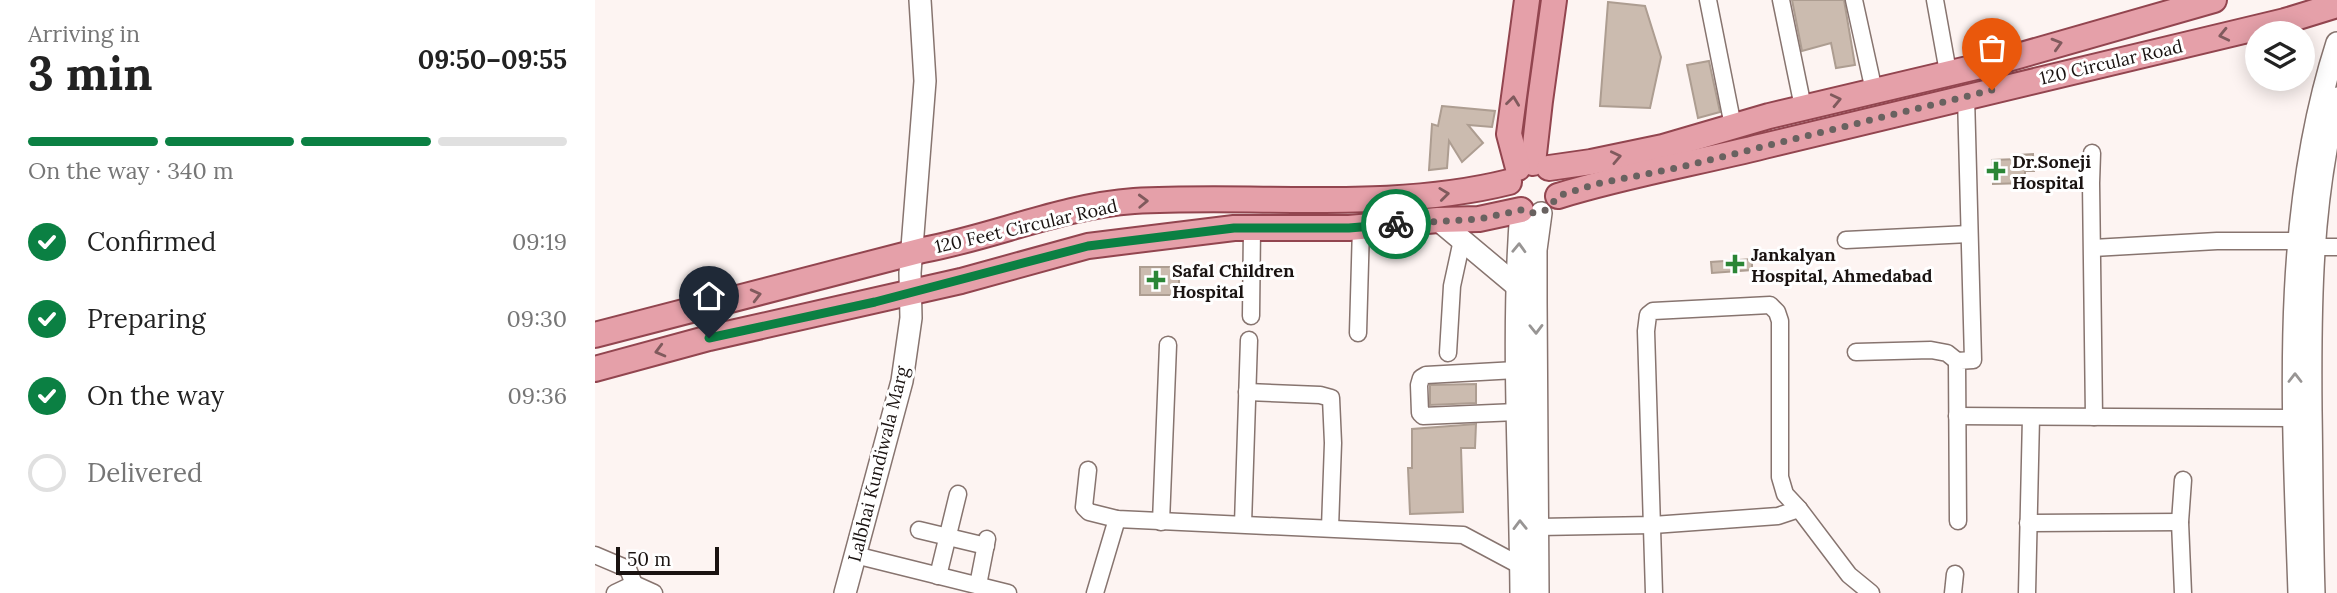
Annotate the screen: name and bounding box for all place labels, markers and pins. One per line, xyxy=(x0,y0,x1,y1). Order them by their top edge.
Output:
pin xyxy=(1962,18,2022,90)
place label: Dr.Soneji Hospital xyxy=(2012,150,2091,194)
marker: Dr.Soneji Hospital xyxy=(1986,161,2006,181)
place label: Jankalyan Hospital, Ahmedabad xyxy=(1751,243,1933,287)
marker: Jankalyan Hospital, Ahmedabad xyxy=(1725,254,1745,274)
place label: Safal Children Hospital xyxy=(1172,259,1295,303)
pin xyxy=(679,266,739,338)
marker: Safal Children Hospital xyxy=(1146,270,1166,290)

